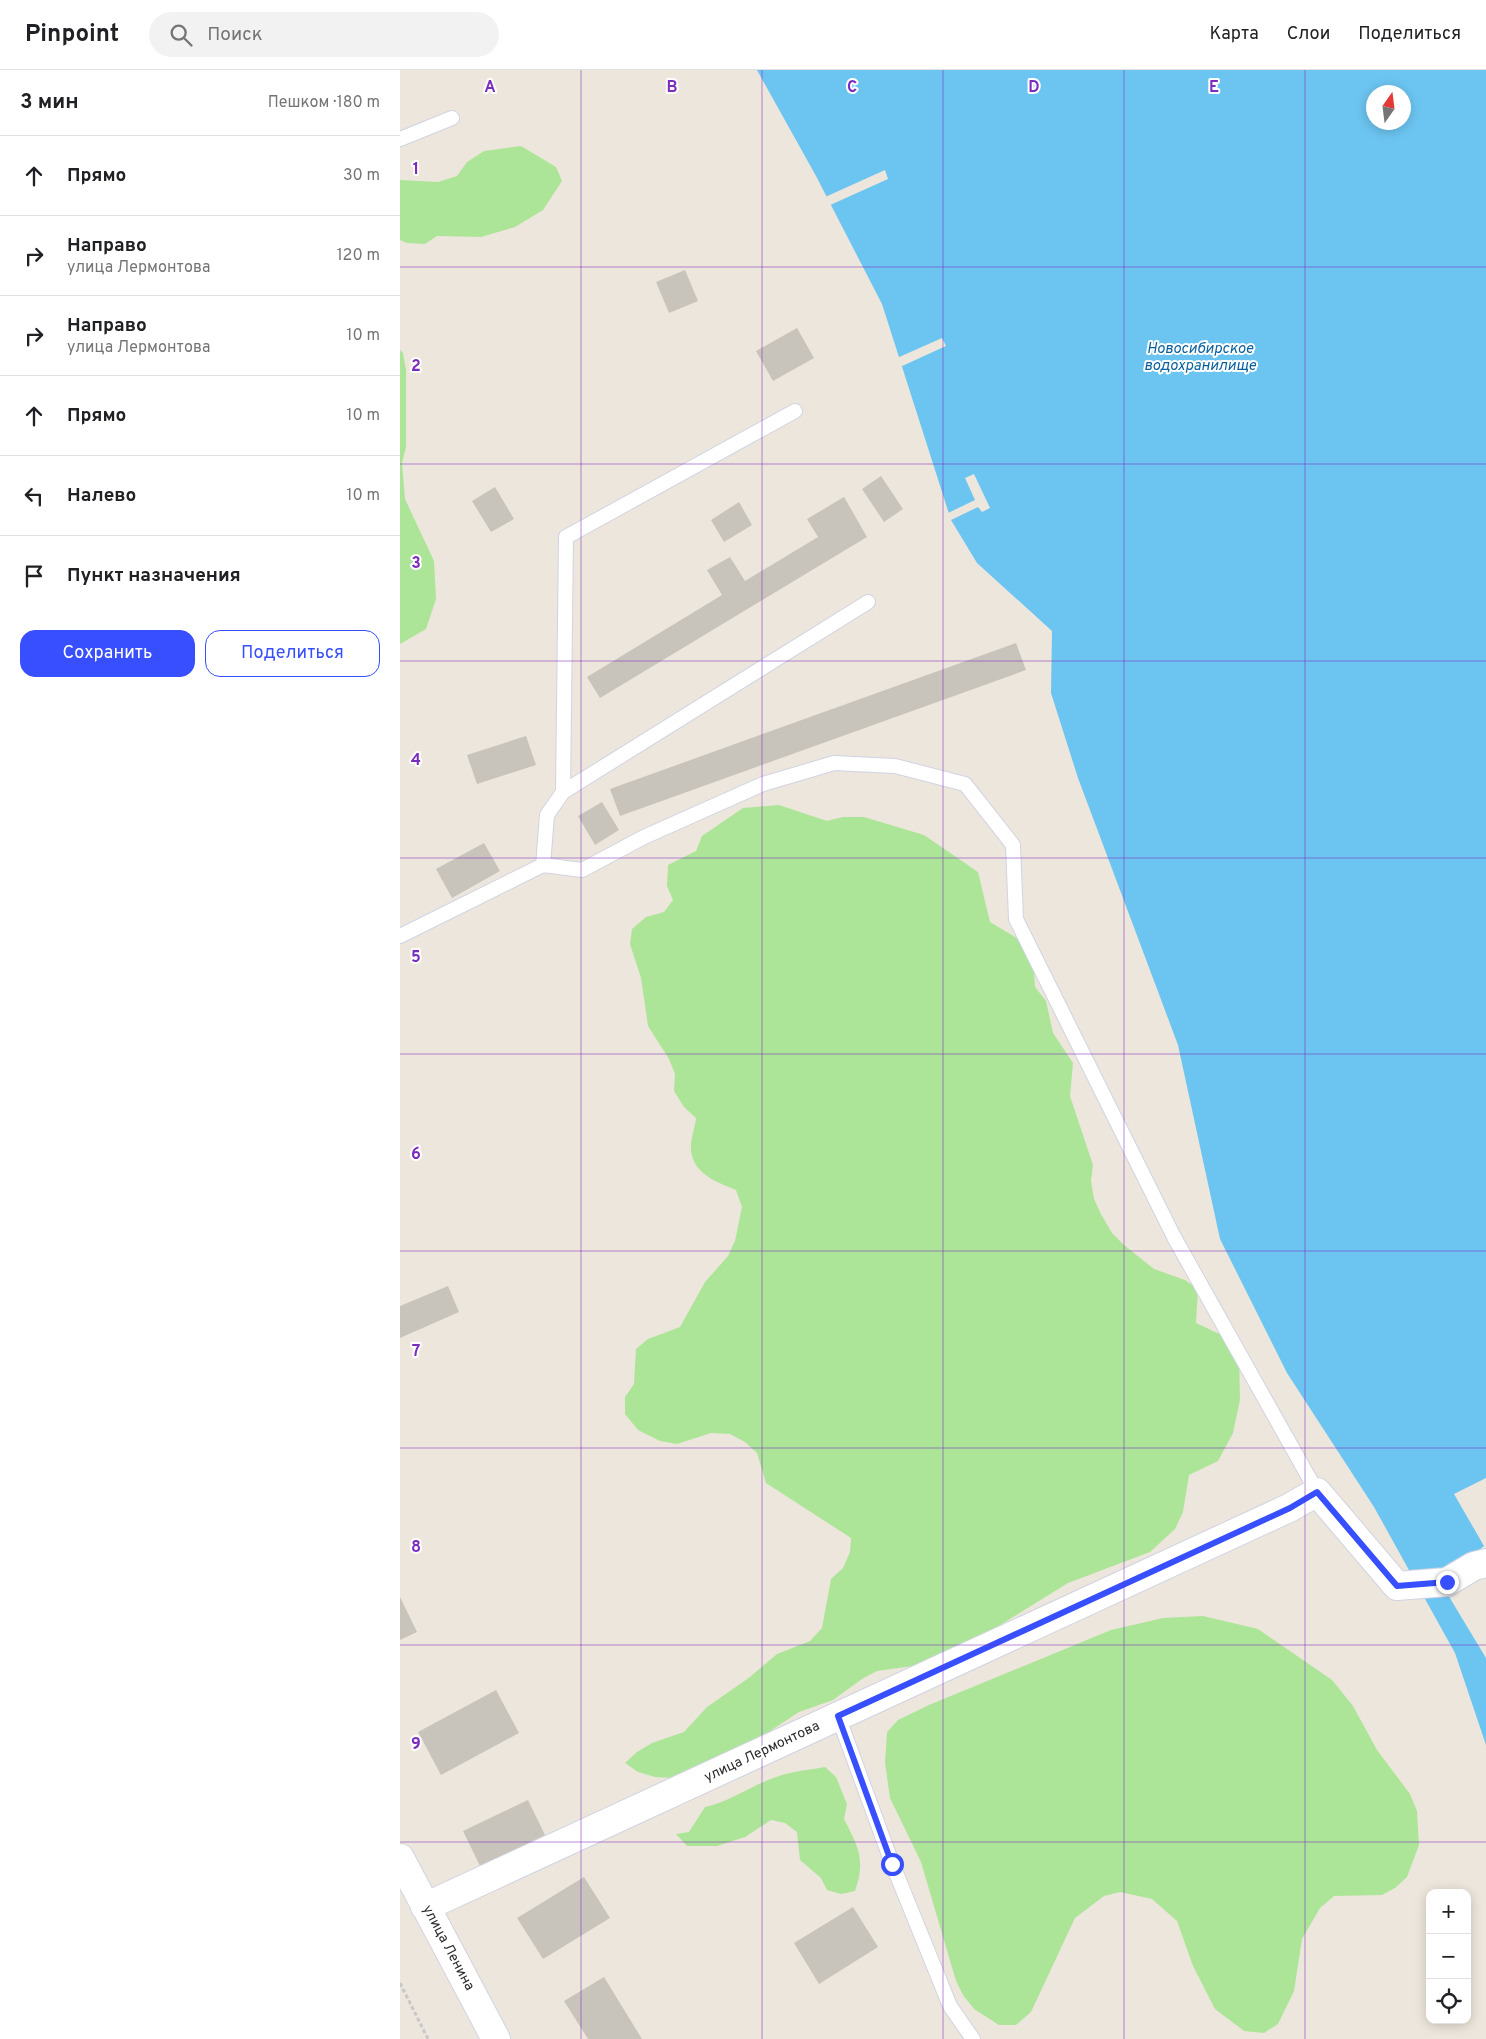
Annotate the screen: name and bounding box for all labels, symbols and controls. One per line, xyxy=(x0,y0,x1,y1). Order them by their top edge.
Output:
search box xyxy=(149,12,499,57)
text: Pinpoint xyxy=(25,20,119,50)
icon: search xyxy=(167,21,195,49)
text: Поиск xyxy=(207,23,263,47)
text: Карта xyxy=(1209,23,1259,46)
text: Слои xyxy=(1287,23,1330,46)
text: Поделиться xyxy=(1358,23,1461,46)
text: A xyxy=(484,78,496,98)
text: B xyxy=(666,78,678,98)
text: C xyxy=(847,78,857,98)
text: D xyxy=(1028,78,1040,98)
text: E xyxy=(1209,78,1219,98)
north arrow xyxy=(1366,85,1411,130)
text: 3 мин xyxy=(20,89,79,116)
text: Пешком · 180 m xyxy=(268,93,380,113)
text: 1 xyxy=(413,160,419,180)
icon: ahead xyxy=(20,162,48,190)
text: Прямо xyxy=(67,164,126,188)
text: 30 m xyxy=(343,166,380,186)
text: Направо xyxy=(67,234,147,258)
icon: right xyxy=(20,242,48,270)
text: 120 m xyxy=(337,246,380,266)
text: улица Лермонтова xyxy=(67,258,210,278)
text: Направо xyxy=(67,314,147,338)
icon: right xyxy=(20,322,48,350)
text: 10 m xyxy=(346,326,380,346)
text: улица Лермонтова xyxy=(67,338,210,358)
water label: Новосибирское водохранилище xyxy=(1144,340,1256,376)
text: 2 xyxy=(411,357,421,377)
icon: ahead xyxy=(20,402,48,430)
text: Прямо xyxy=(67,404,126,428)
text: 10 m xyxy=(346,406,380,426)
icon: left xyxy=(20,482,48,510)
text: Налево xyxy=(67,484,136,508)
text: 10 m xyxy=(346,486,380,506)
text: 3 xyxy=(411,554,421,574)
icon: arrive xyxy=(20,562,48,590)
text: Пункт назначения xyxy=(67,564,241,588)
button: Сохранить xyxy=(20,630,195,677)
button: Поделиться xyxy=(205,630,380,677)
text: 4 xyxy=(411,751,421,771)
text: 5 xyxy=(411,948,421,968)
text: 6 xyxy=(411,1145,421,1165)
text: 7 xyxy=(412,1342,420,1362)
text: 8 xyxy=(411,1538,421,1558)
route end xyxy=(1436,1571,1459,1594)
street label: улица Лермонтова xyxy=(702,1718,822,1786)
text: 9 xyxy=(411,1735,421,1755)
route start xyxy=(881,1853,904,1876)
map controls xyxy=(1426,1889,1471,2024)
button: + xyxy=(1426,1889,1471,1934)
street label: улица Ленина xyxy=(418,1902,478,1994)
button: − xyxy=(1426,1934,1471,1979)
button: locate xyxy=(1426,1979,1471,2024)

